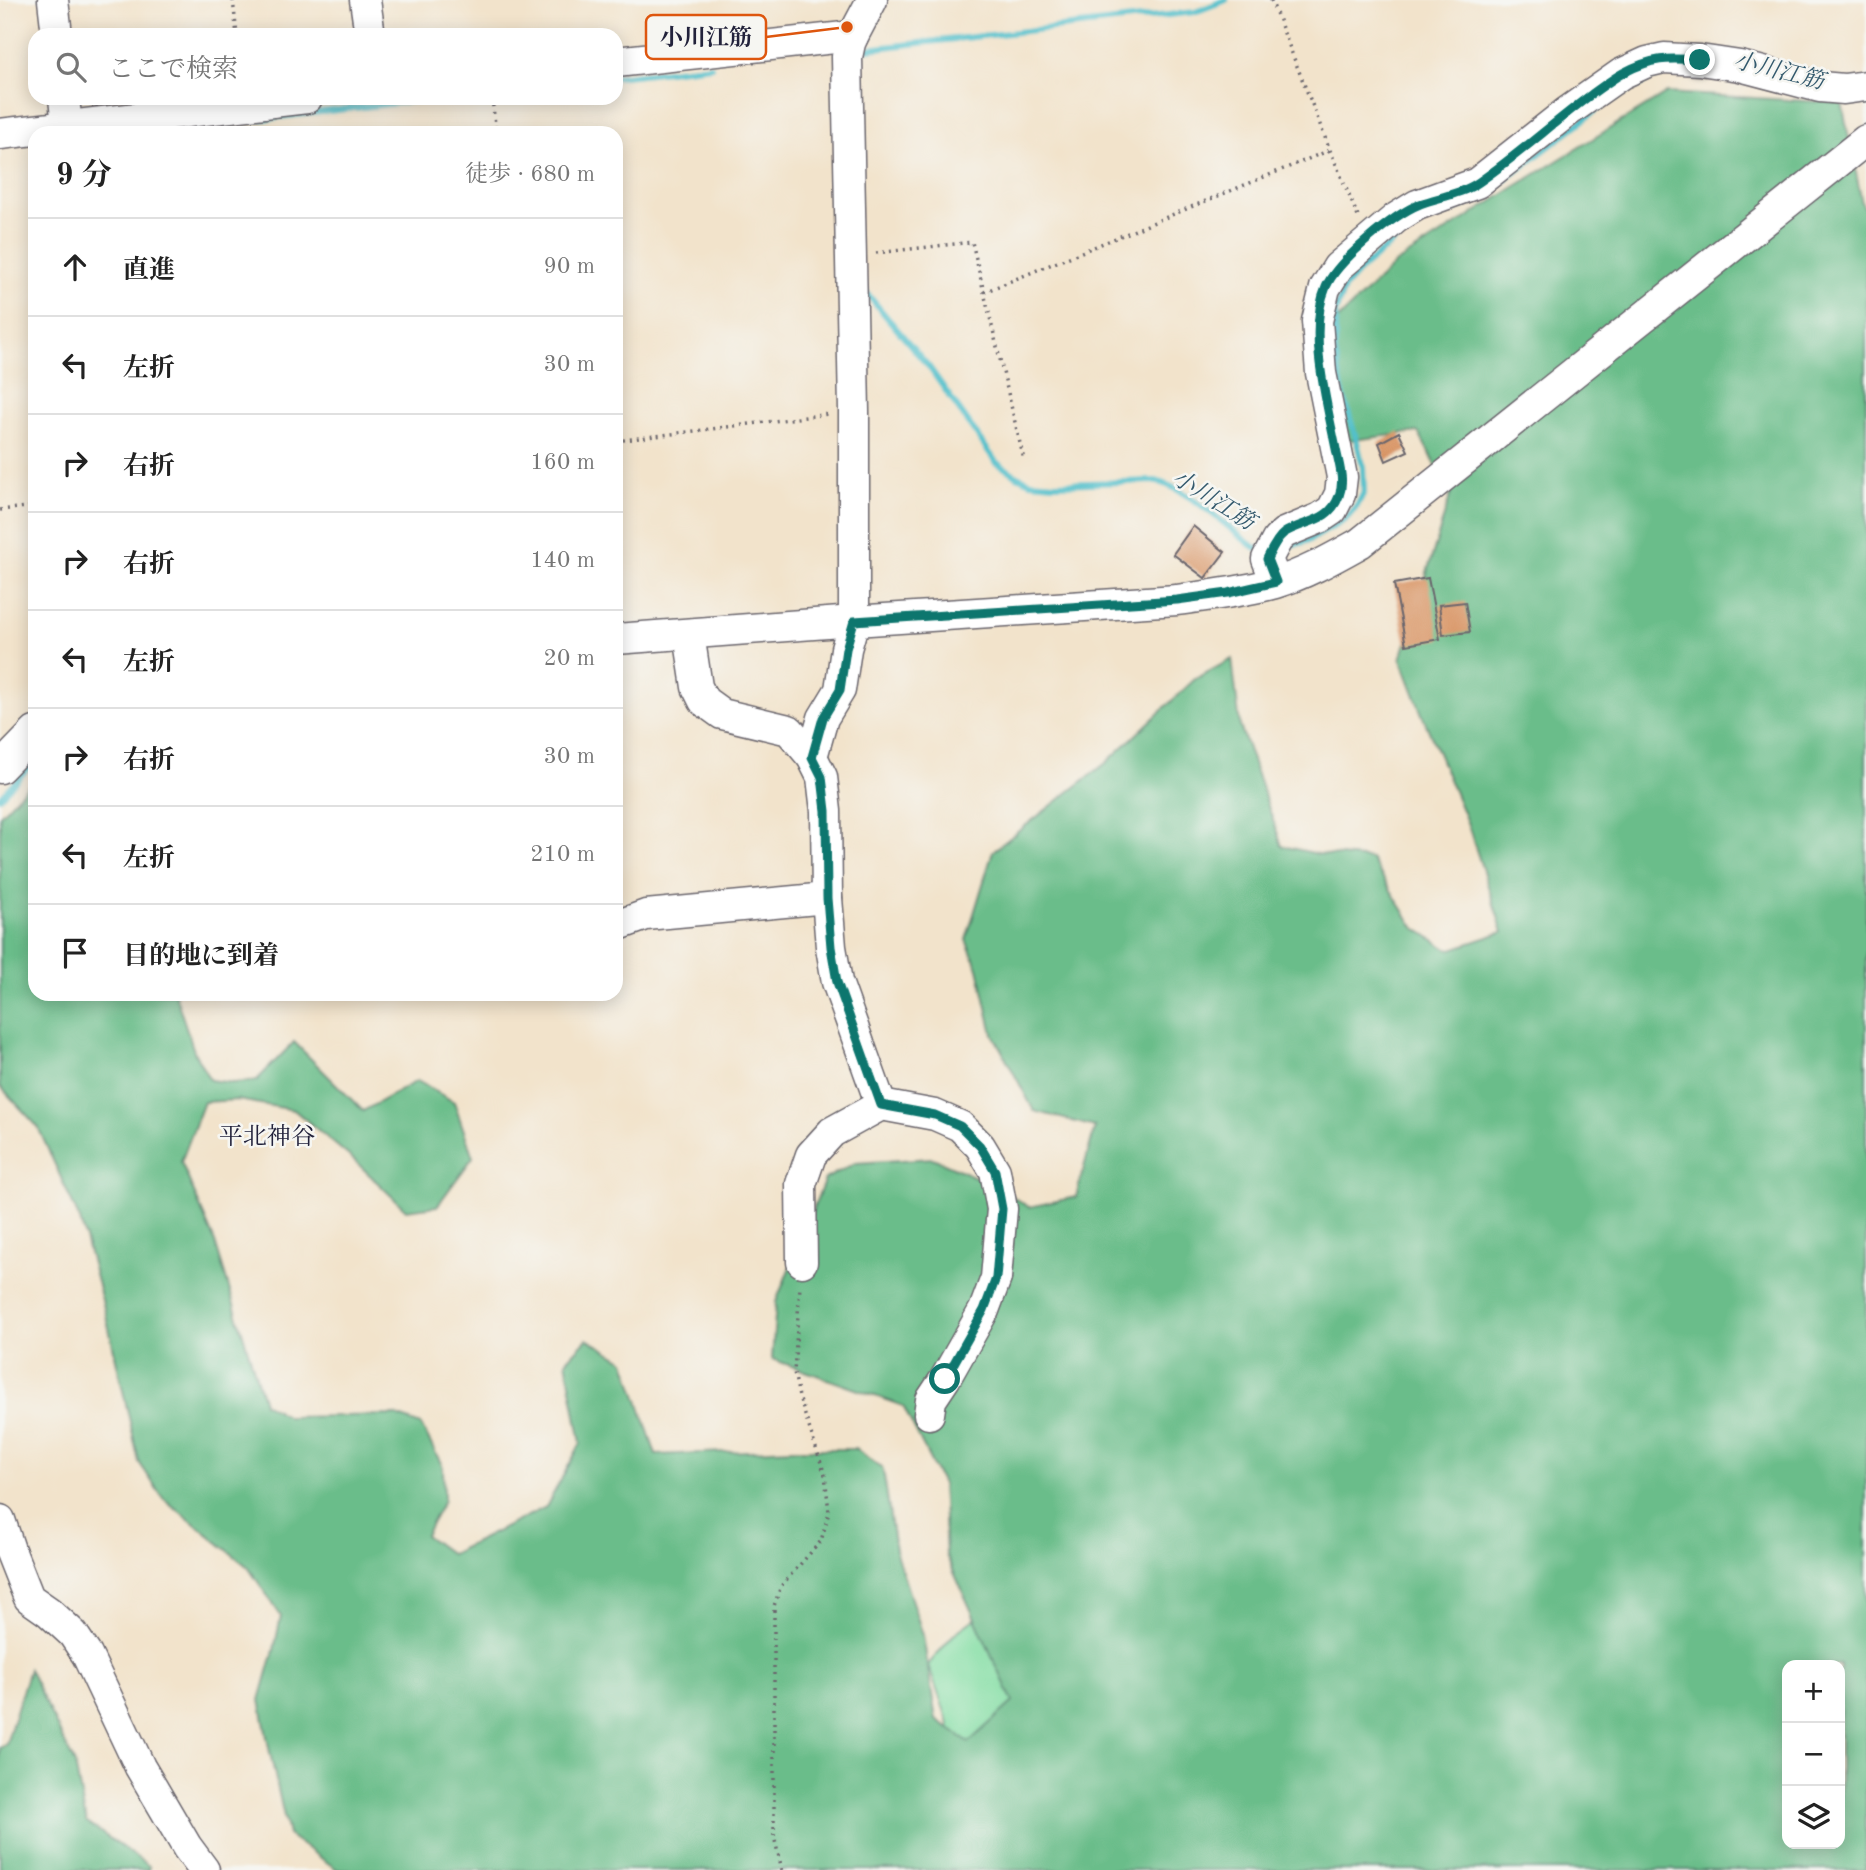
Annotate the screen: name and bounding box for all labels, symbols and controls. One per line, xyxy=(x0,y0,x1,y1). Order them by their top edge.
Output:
callout: 小川江筋 xyxy=(646,15,766,59)
text: 小川江筋 xyxy=(660,25,752,50)
search box xyxy=(28,28,623,105)
route end xyxy=(1684,44,1715,75)
water label: 小川江筋 xyxy=(1731,47,1830,95)
icon: search xyxy=(52,48,90,86)
text: ここで検索 xyxy=(108,57,238,83)
text: 9 分 xyxy=(56,161,112,191)
text: 徒歩 · 680 m xyxy=(465,163,595,186)
icon: ahead xyxy=(56,248,94,286)
text: 90 m xyxy=(544,255,595,278)
text: 直進 xyxy=(123,258,175,284)
icon: left xyxy=(56,346,94,384)
text: 30 m xyxy=(544,353,595,376)
text: 左折 xyxy=(123,356,175,382)
icon: right xyxy=(56,444,94,482)
text: 160 m xyxy=(530,451,595,474)
text: 右折 xyxy=(123,454,175,480)
water label: 小川江筋 xyxy=(1168,464,1263,537)
icon: right xyxy=(56,542,94,580)
text: 140 m xyxy=(530,549,595,572)
text: 右折 xyxy=(123,552,175,578)
icon: left xyxy=(56,640,94,678)
text: 20 m xyxy=(544,647,595,670)
text: 左折 xyxy=(123,650,175,676)
icon: right xyxy=(56,738,94,776)
text: 30 m xyxy=(544,745,595,768)
text: 右折 xyxy=(123,748,175,774)
icon: left xyxy=(56,836,94,874)
text: 210 m xyxy=(530,843,595,866)
text: 左折 xyxy=(123,846,175,872)
icon: arrive xyxy=(56,934,94,972)
text: 目的地に到着 xyxy=(123,944,279,970)
district label: 平北神谷 xyxy=(219,1123,315,1150)
route start xyxy=(929,1363,960,1394)
map controls xyxy=(1782,1660,1845,1849)
button: + xyxy=(1782,1660,1845,1723)
button: − xyxy=(1782,1723,1845,1786)
button: layers xyxy=(1782,1786,1845,1849)

